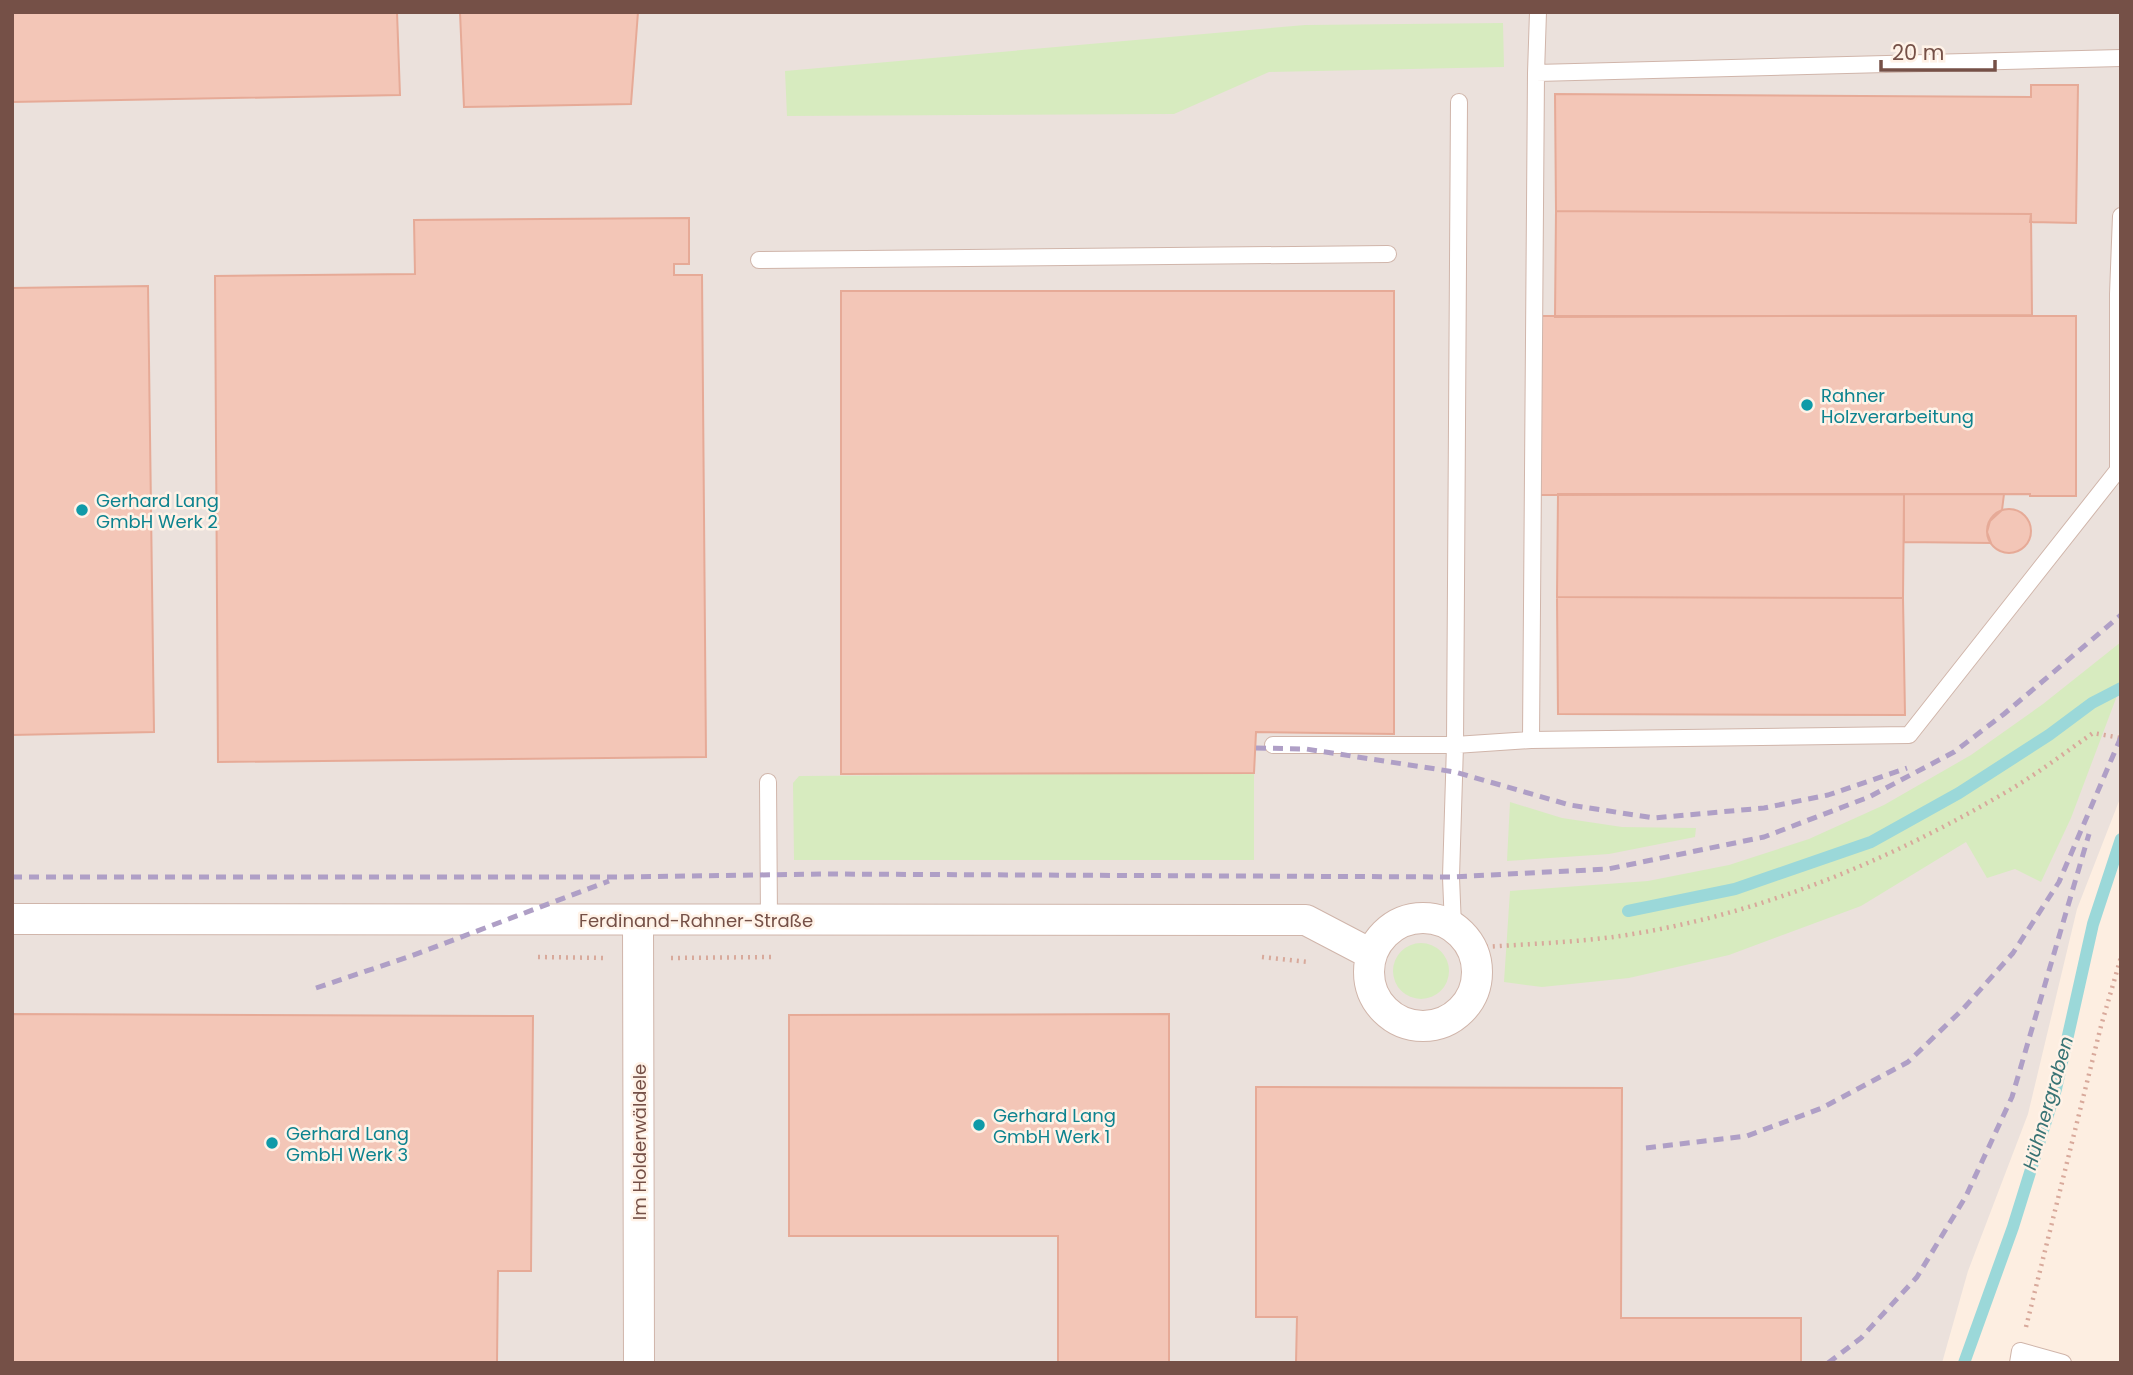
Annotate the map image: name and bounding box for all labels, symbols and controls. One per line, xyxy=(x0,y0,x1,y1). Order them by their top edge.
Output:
scale bar xyxy=(1881,28,1995,72)
text: 20 m xyxy=(1892,38,1945,67)
place label: Rahner Holzverarbeitung xyxy=(1821,383,1974,429)
marker: Rahner Holzverarbeitung xyxy=(1799,397,1815,413)
place label: Gerhard Lang GmbH Werk 2 xyxy=(96,488,219,534)
marker: Gerhard Lang GmbH Werk 2 xyxy=(74,502,90,518)
street label: Ferdinand-Rahner-Straße xyxy=(579,908,813,933)
water label: Hühnergraben xyxy=(2016,1033,2080,1173)
street label: Im Holderwäldele xyxy=(627,1064,652,1220)
place label: Gerhard Lang GmbH Werk 1 xyxy=(993,1103,1116,1149)
marker: Gerhard Lang GmbH Werk 1 xyxy=(971,1117,987,1133)
place label: Gerhard Lang GmbH Werk 3 xyxy=(286,1121,409,1167)
marker: Gerhard Lang GmbH Werk 3 xyxy=(264,1135,280,1151)

